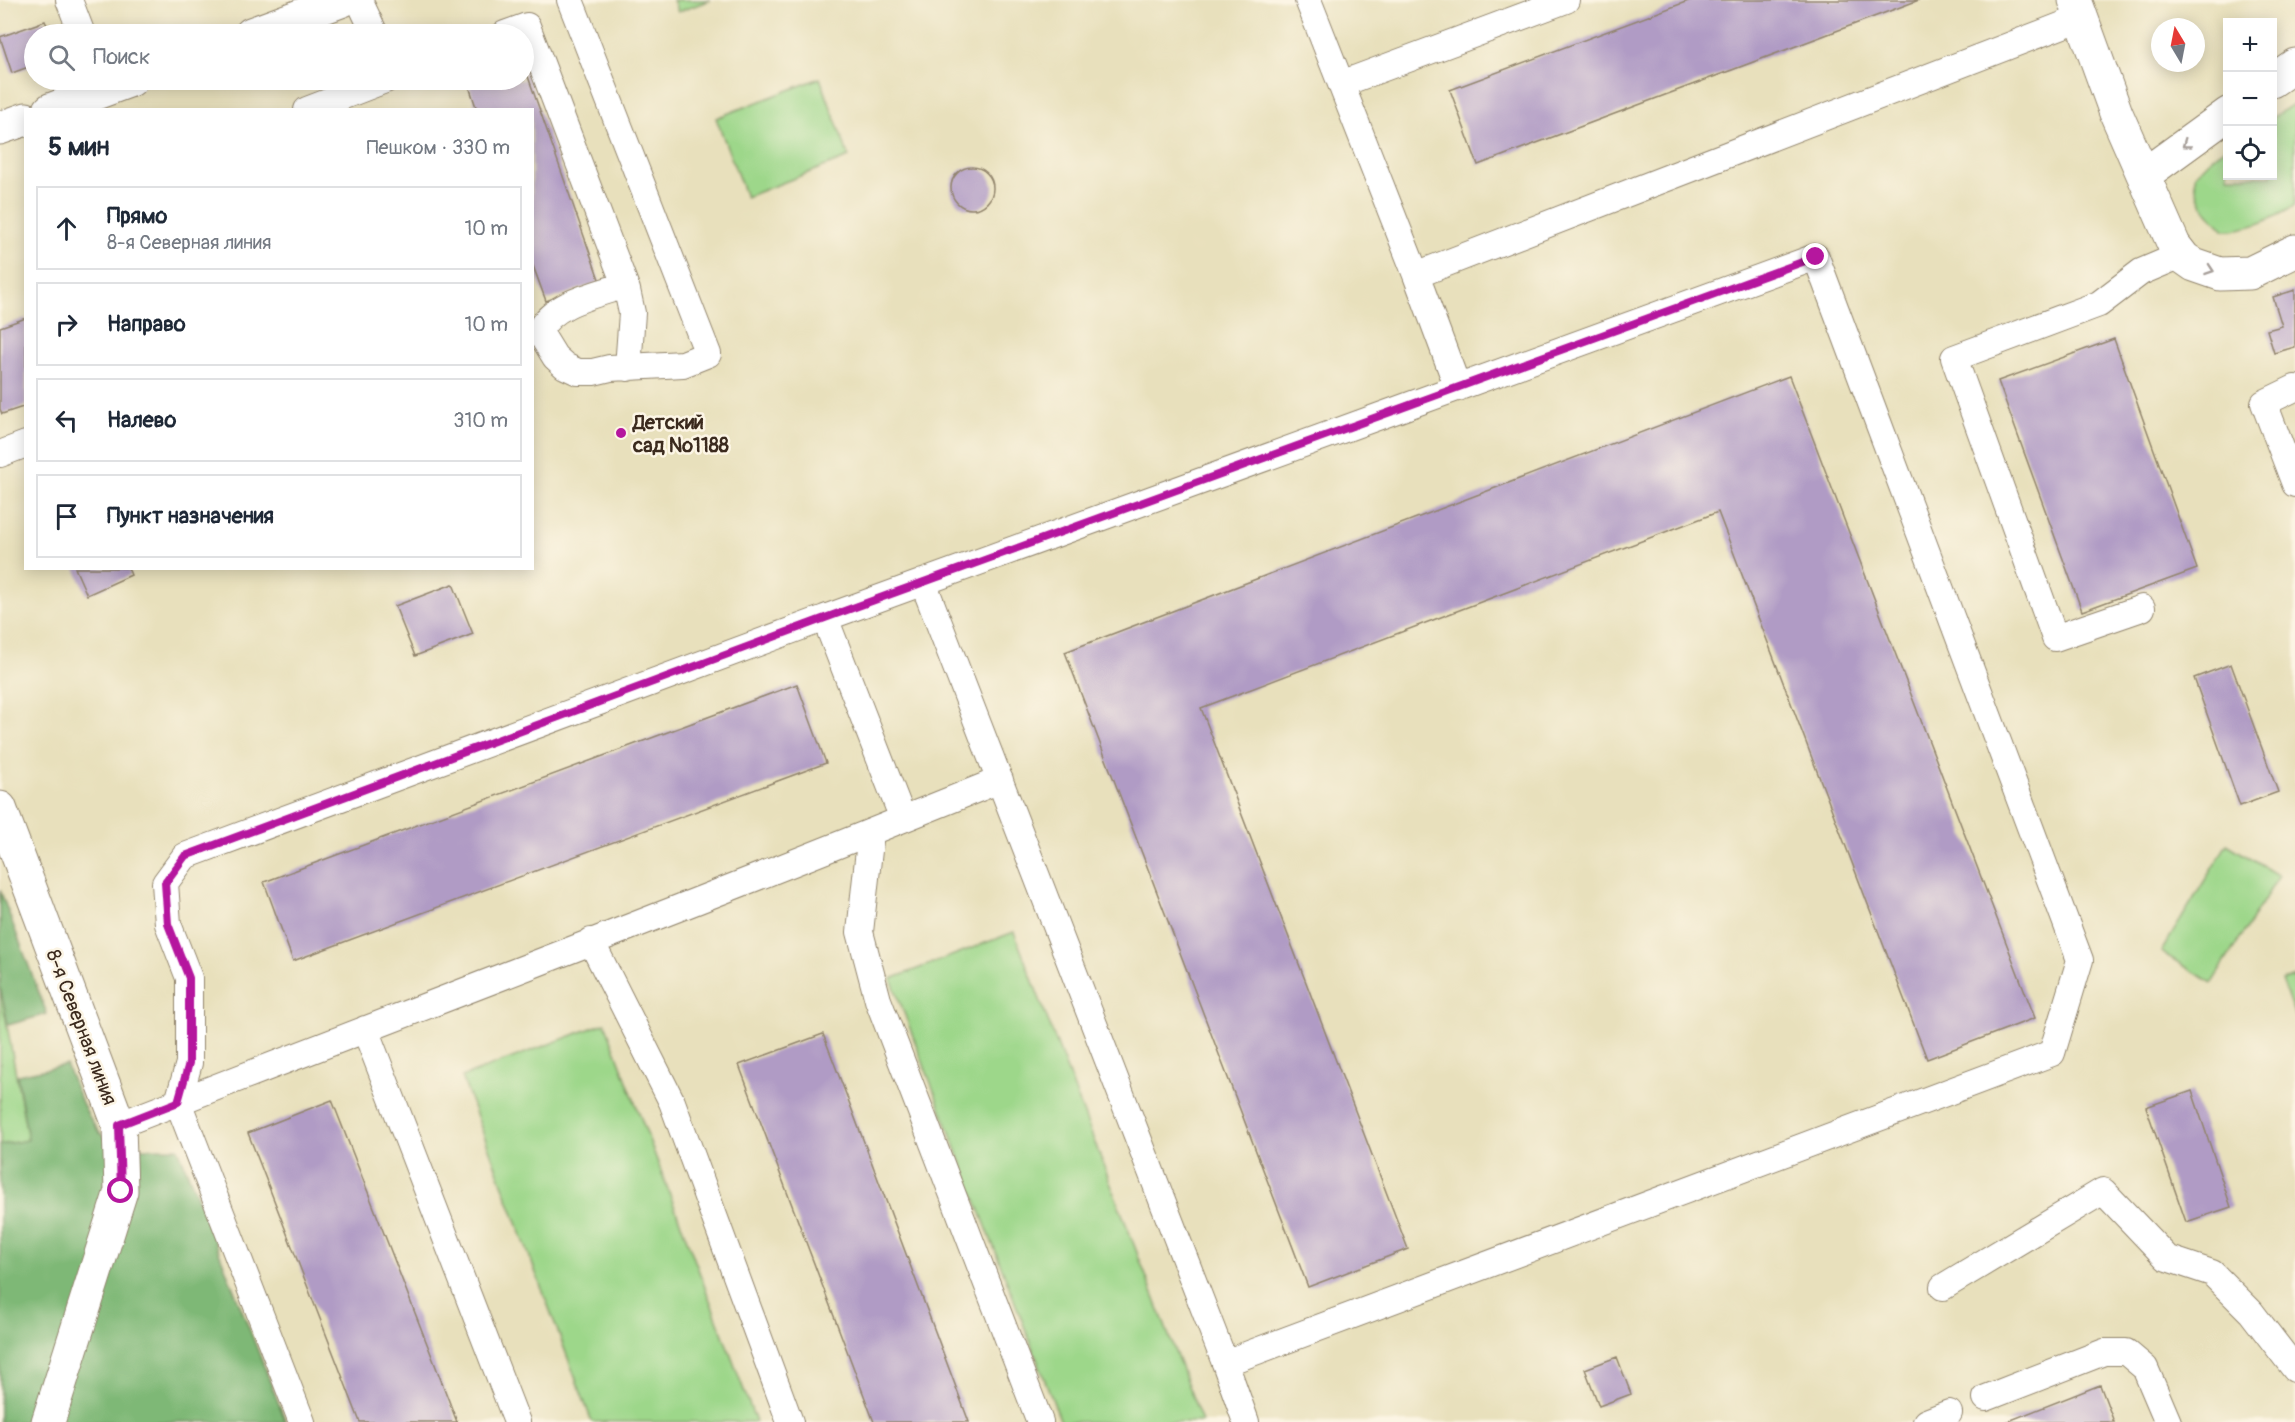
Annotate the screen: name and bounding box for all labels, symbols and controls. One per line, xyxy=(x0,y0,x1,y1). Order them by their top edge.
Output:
north arrow xyxy=(2151,18,2205,72)
map controls xyxy=(2223,18,2277,180)
button: + xyxy=(2223,18,2277,72)
search box xyxy=(24,24,534,90)
icon: search xyxy=(45,41,78,74)
text: Поиск xyxy=(93,43,150,71)
button: − xyxy=(2223,72,2277,126)
button: locate xyxy=(2223,126,2277,180)
text: 5 мин xyxy=(48,131,109,163)
text: Пешком · 330 m xyxy=(367,135,510,160)
one-way arrow xyxy=(2181,137,2192,148)
text: Прямо xyxy=(107,202,167,230)
icon: ahead xyxy=(50,212,83,245)
text: 10 m xyxy=(464,216,508,241)
text: 8-я Северная линия xyxy=(107,230,271,255)
route end xyxy=(1802,243,1828,269)
one-way arrow xyxy=(2204,263,2215,276)
icon: right xyxy=(50,308,83,341)
text: Направо xyxy=(107,310,186,338)
text: 10 m xyxy=(464,312,508,337)
icon: left xyxy=(50,404,83,437)
text: Налево xyxy=(107,406,176,434)
text: 310 m xyxy=(453,408,508,433)
place label: Детский сад №1188 xyxy=(632,410,729,458)
marker: Детский сад №1188 xyxy=(614,426,628,440)
icon: arrive xyxy=(50,500,83,533)
text: Пункт назначения xyxy=(107,502,274,530)
street label: 8-я Северная линия xyxy=(40,946,123,1108)
route start xyxy=(107,1177,133,1203)

